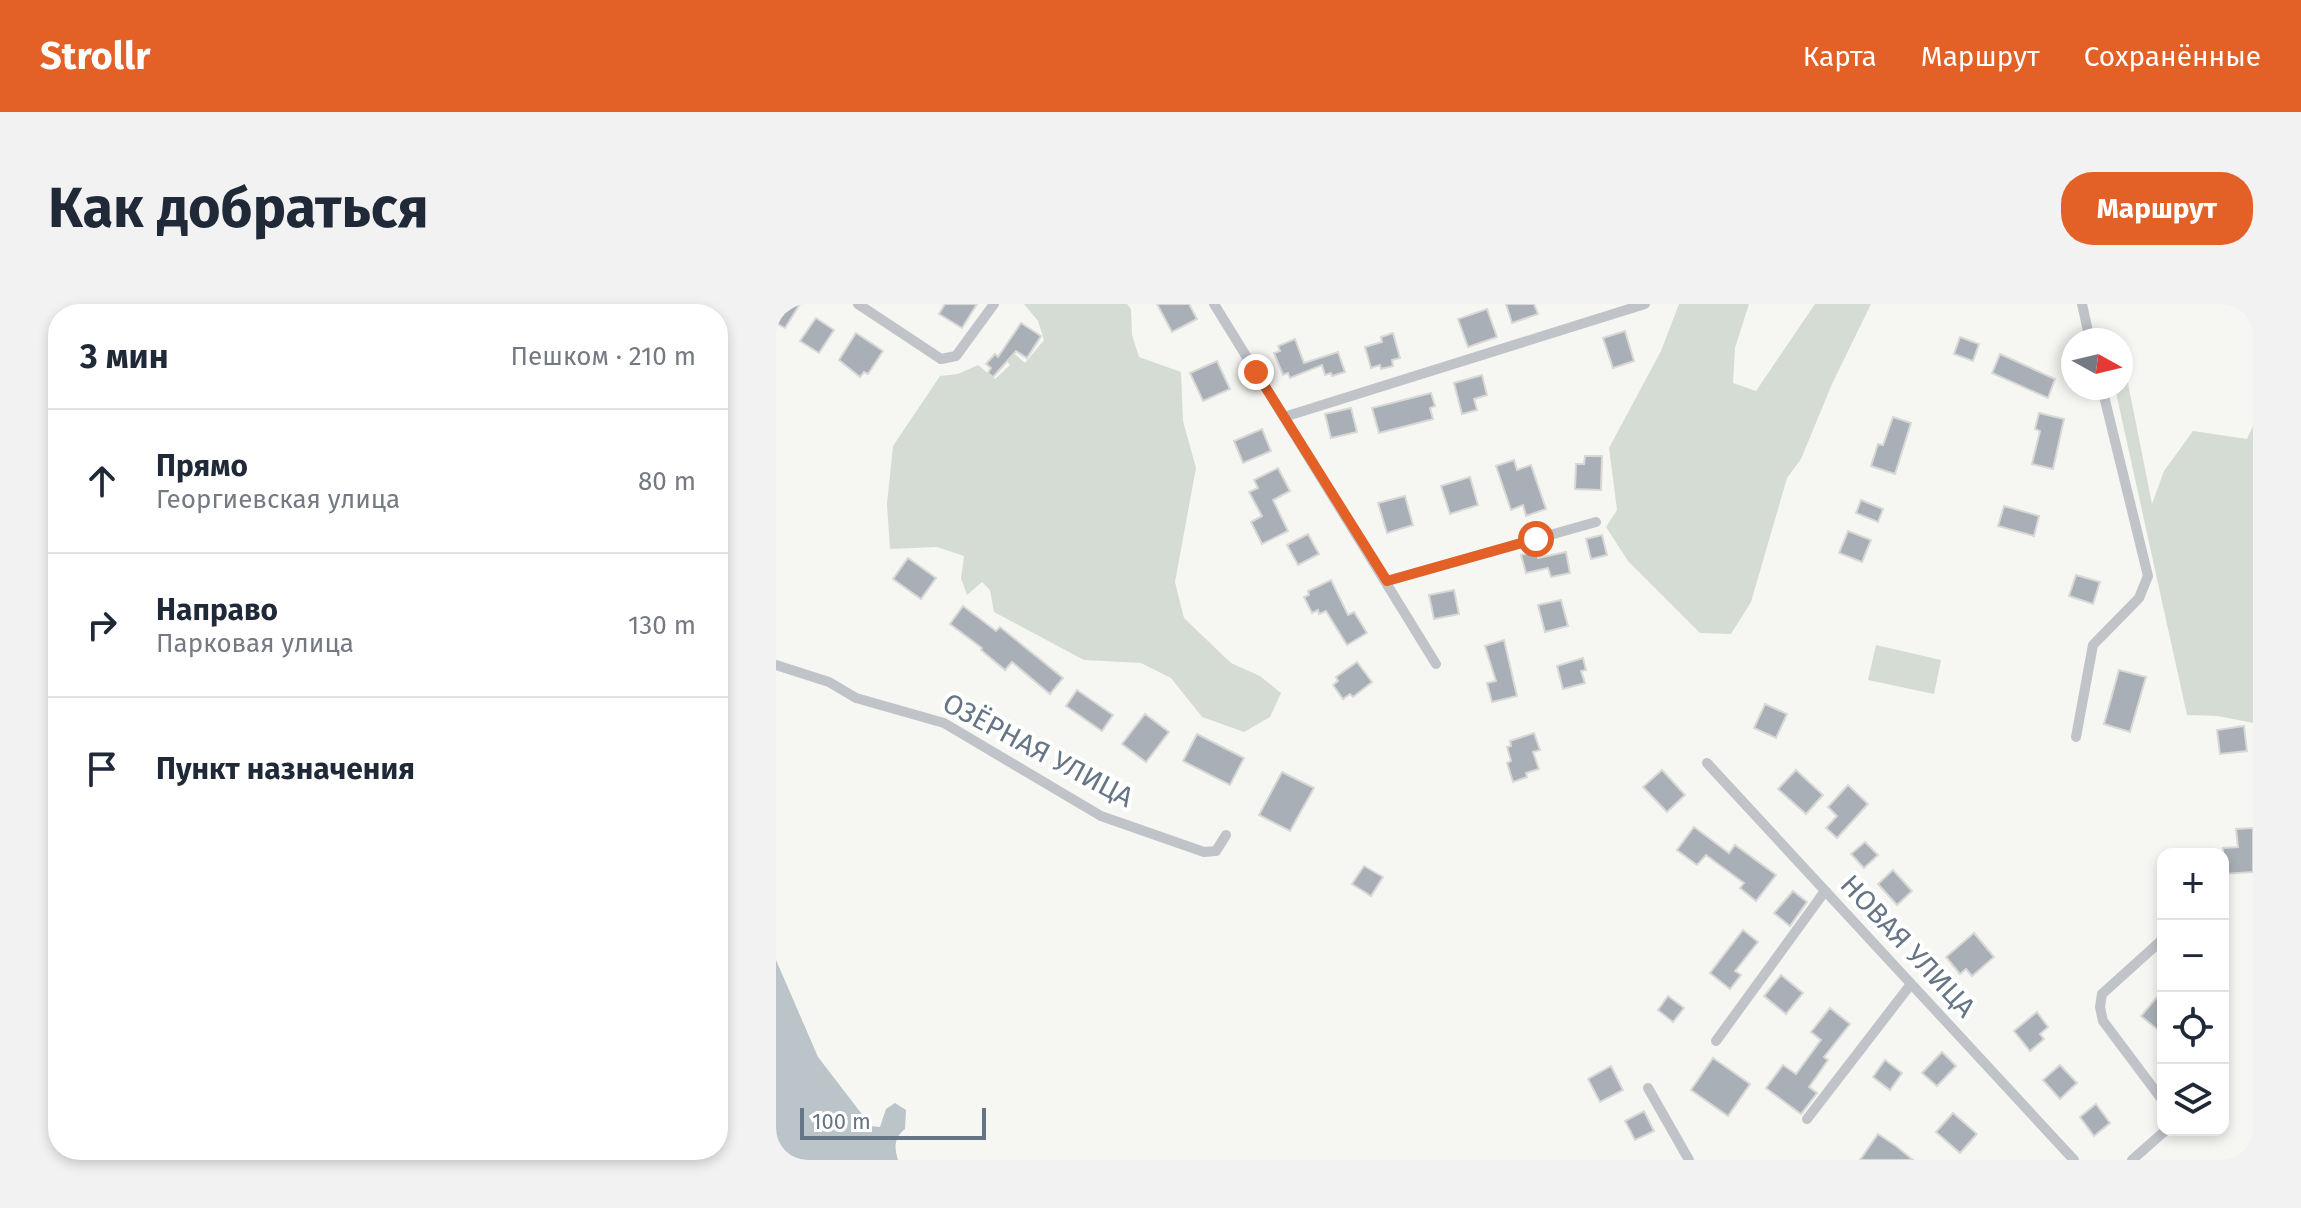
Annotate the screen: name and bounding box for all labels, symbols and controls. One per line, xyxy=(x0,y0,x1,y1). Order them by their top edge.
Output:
text: Strollr xyxy=(40,33,151,79)
text: Карта xyxy=(1803,40,1877,73)
text: Маршрут xyxy=(1921,40,2040,73)
text: Сохранённые xyxy=(2084,40,2261,73)
button: Маршрут xyxy=(2061,172,2253,245)
text: Как добраться xyxy=(48,175,429,242)
north arrow xyxy=(2061,328,2133,400)
text: 3 мин xyxy=(80,336,169,377)
text: Пешком · 210 m xyxy=(511,341,696,372)
route end xyxy=(1238,354,1274,390)
text: Прямо xyxy=(156,448,248,484)
icon: ahead xyxy=(80,459,124,503)
text: 80 m xyxy=(638,466,696,497)
text: Георгиевская улица xyxy=(156,484,400,515)
route start xyxy=(1518,521,1554,557)
text: Направо xyxy=(156,592,278,628)
icon: right xyxy=(80,603,124,647)
text: 130 m xyxy=(628,610,696,641)
text: Парковая улица xyxy=(156,628,354,659)
street label: ОЗЁРНАЯ УЛИЦА xyxy=(937,686,1139,814)
icon: arrive xyxy=(80,747,124,791)
text: Пункт назначения xyxy=(156,751,415,787)
map controls xyxy=(2157,848,2229,1136)
button: + xyxy=(2157,848,2229,920)
street label: НОВАЯ УЛИЦА xyxy=(1834,868,1982,1024)
button: − xyxy=(2157,920,2229,992)
button: locate xyxy=(2157,992,2229,1064)
button: layers xyxy=(2157,1064,2229,1136)
scale bar xyxy=(800,1104,986,1140)
text: 100 m xyxy=(812,1108,871,1135)

